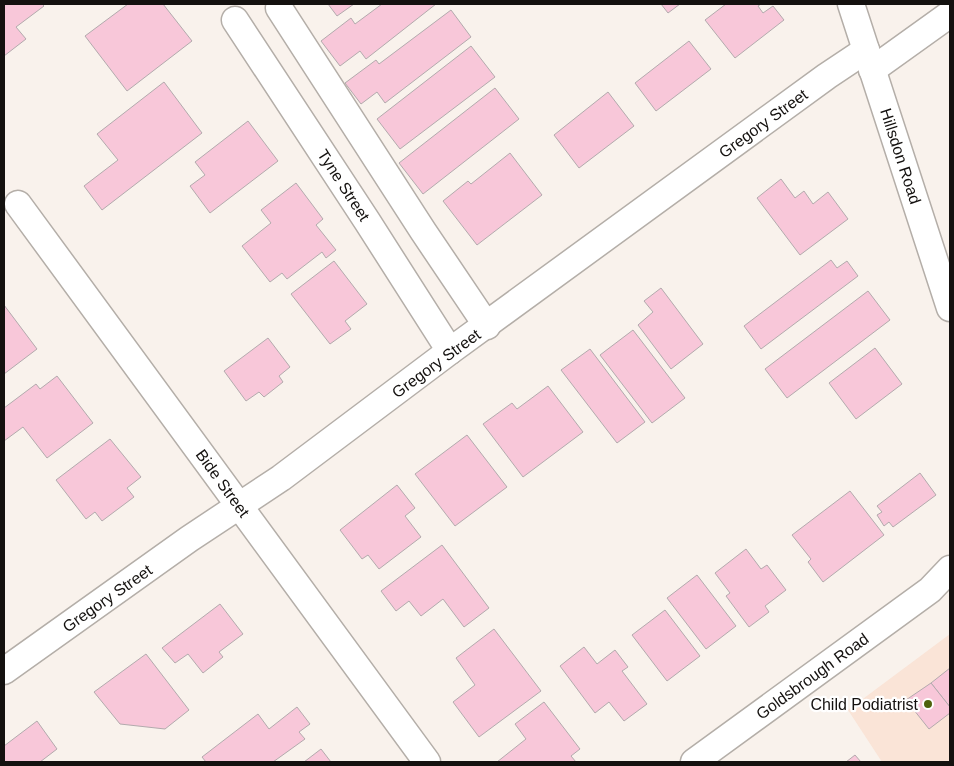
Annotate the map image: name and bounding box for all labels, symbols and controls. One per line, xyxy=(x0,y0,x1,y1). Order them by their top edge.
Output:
street label: Gregory Street xyxy=(716,85,811,161)
street label: Hillsdon Road xyxy=(877,106,924,206)
street label: Tyne Street xyxy=(314,146,373,225)
street label: Gregory Street xyxy=(389,325,484,401)
street label: Bide Street xyxy=(192,446,253,521)
street label: Gregory Street xyxy=(59,561,156,635)
street label: Goldsbrough Road xyxy=(753,630,872,723)
place label: Child Podiatrist xyxy=(810,696,919,713)
marker: Child Podiatrist xyxy=(922,698,934,710)

